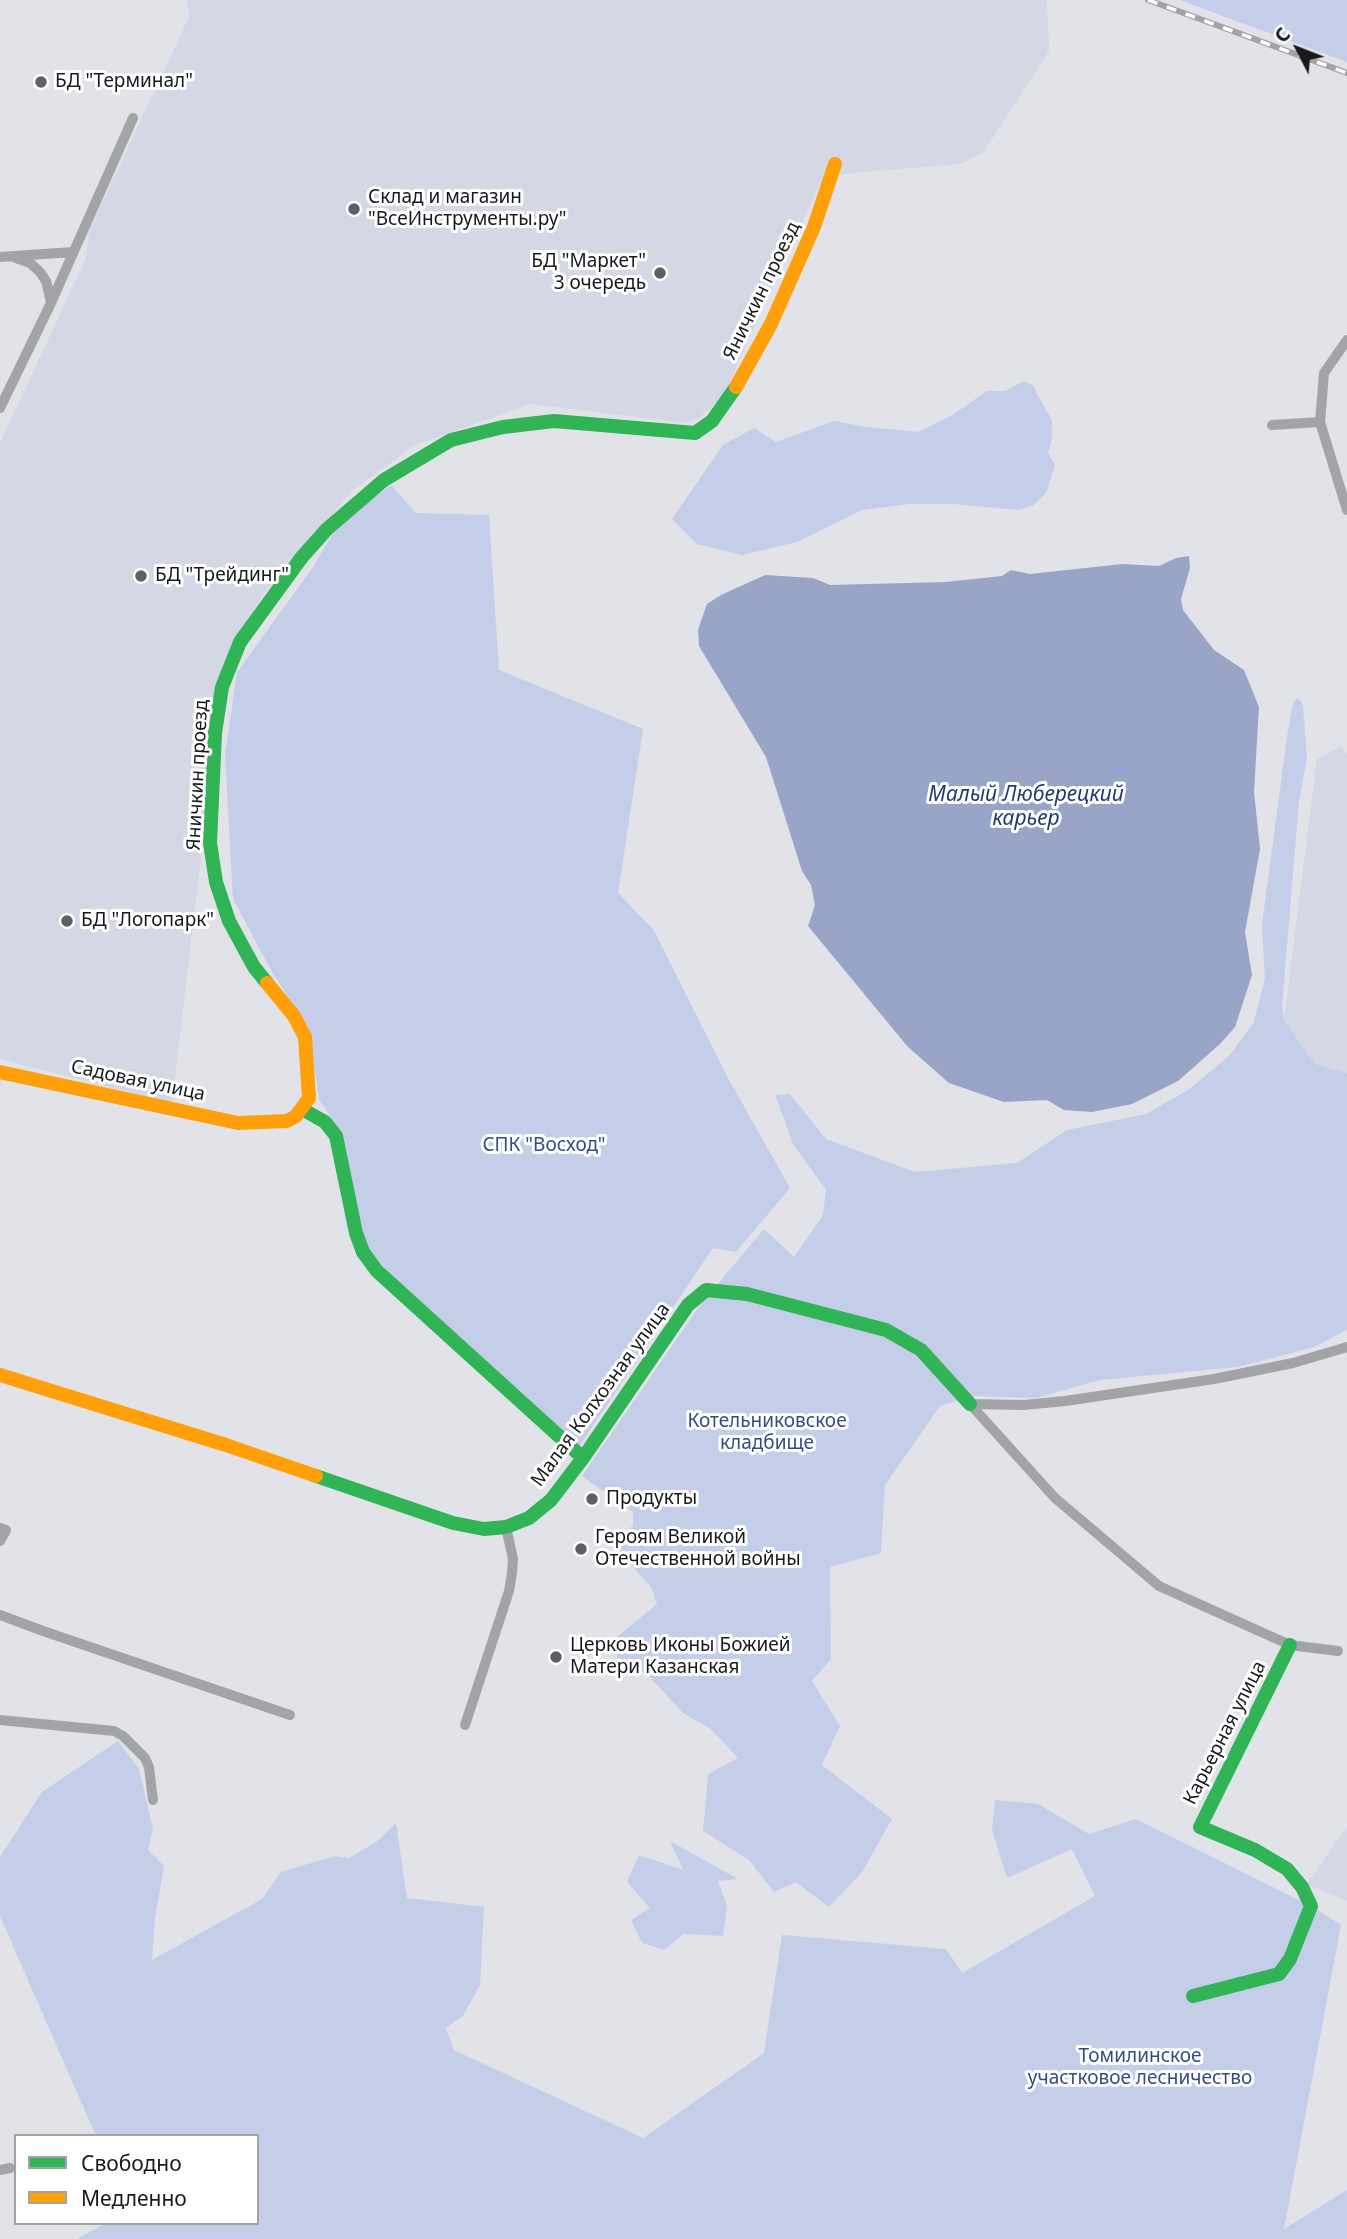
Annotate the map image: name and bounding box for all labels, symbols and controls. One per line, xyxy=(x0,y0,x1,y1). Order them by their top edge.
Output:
north arrow xyxy=(1263,14,1333,84)
text: С xyxy=(1269,22,1296,48)
place label: БД "Терминал" xyxy=(55,71,193,93)
marker: БД "Терминал" xyxy=(33,74,49,90)
place label: Склад и магазин "ВсеИнструменты.ру" xyxy=(368,187,566,231)
marker: Склад и магазин "ВсеИнструменты.ру" xyxy=(346,201,362,217)
street label: Яничкин проезд xyxy=(719,218,805,364)
place label: БД "Маркет" 3 очередь xyxy=(531,251,646,295)
marker: БД "Маркет" 3 очередь xyxy=(652,265,668,281)
place label: БД "Трейдинг" xyxy=(155,565,289,587)
marker: БД "Трейдинг" xyxy=(133,568,149,584)
street label: Яничкин проезд xyxy=(183,699,213,851)
water label: Малый Люберецкий карьер xyxy=(928,782,1124,832)
place label: БД "Логопарк" xyxy=(81,910,214,932)
marker: БД "Логопарк" xyxy=(59,913,75,929)
street label: Садовая улица xyxy=(69,1056,207,1106)
park label: СПК "Восход" xyxy=(482,1135,606,1157)
street label: Малая Колхозная улица xyxy=(527,1299,675,1491)
park label: Котельниковское кладбище xyxy=(687,1411,847,1455)
place label: Продукты xyxy=(606,1488,697,1510)
marker: Продукты xyxy=(584,1491,600,1507)
place label: Героям Великой Отечественной войны xyxy=(595,1527,801,1571)
marker: Героям Великой Отечественной войны xyxy=(573,1541,589,1557)
place label: Церковь Иконы Божией Матери Казанская xyxy=(570,1635,791,1679)
marker: Церковь Иконы Божией Матери Казанская xyxy=(548,1649,564,1665)
street label: Карьерная улица xyxy=(1179,1657,1271,1809)
park label: Томилинское участковое лесничество xyxy=(1028,2046,1252,2090)
legend xyxy=(14,2134,259,2225)
text: Свободно xyxy=(81,2149,182,2177)
text: Медленно xyxy=(81,2184,187,2212)

